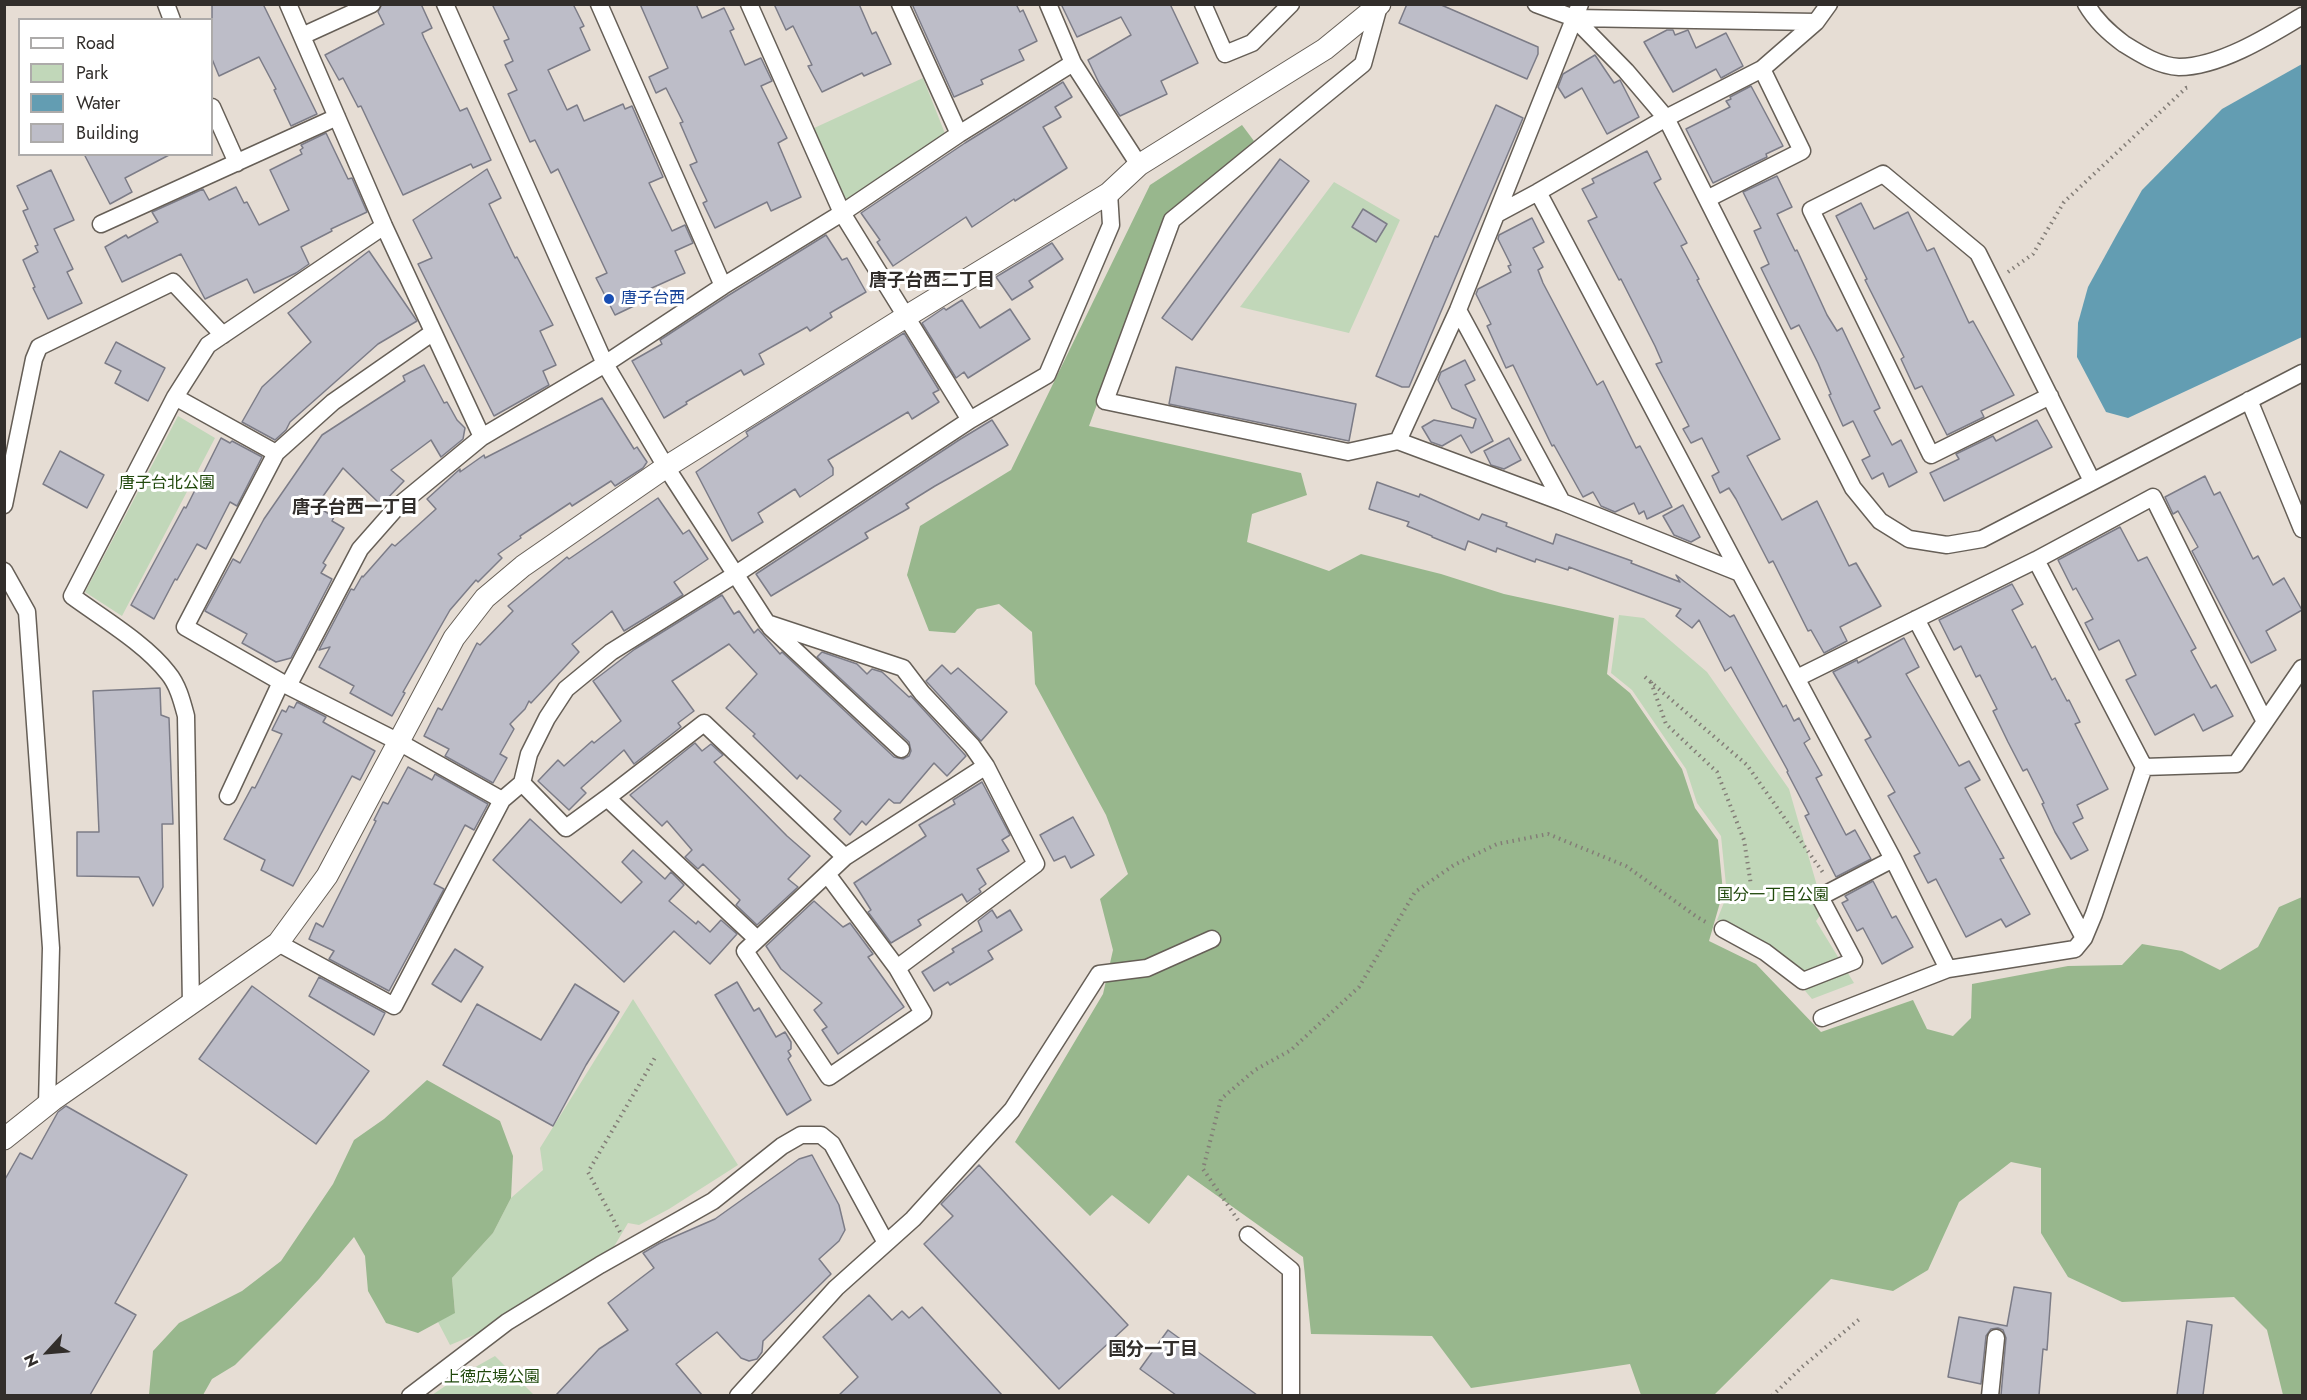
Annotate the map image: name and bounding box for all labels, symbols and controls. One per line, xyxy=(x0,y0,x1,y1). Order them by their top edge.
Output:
legend xyxy=(18,18,213,156)
text: Road xyxy=(76,30,115,56)
text: Park xyxy=(76,60,108,86)
text: Water xyxy=(76,90,120,116)
text: Building xyxy=(76,120,139,146)
district label: 唐子台西二丁目 xyxy=(869,271,995,293)
place label: 唐子台西 xyxy=(621,289,685,309)
marker: 唐子台西 xyxy=(602,292,616,306)
park label: 唐子台北公園 xyxy=(119,474,215,494)
district label: 唐子台西一丁目 xyxy=(292,498,418,520)
park label: 国分一丁目公園 xyxy=(1717,886,1829,906)
north arrow xyxy=(18,1322,78,1382)
district label: 国分一丁目 xyxy=(1108,1340,1198,1362)
text: N xyxy=(18,1349,44,1371)
park label: 上徳広場公園 xyxy=(444,1368,540,1388)

